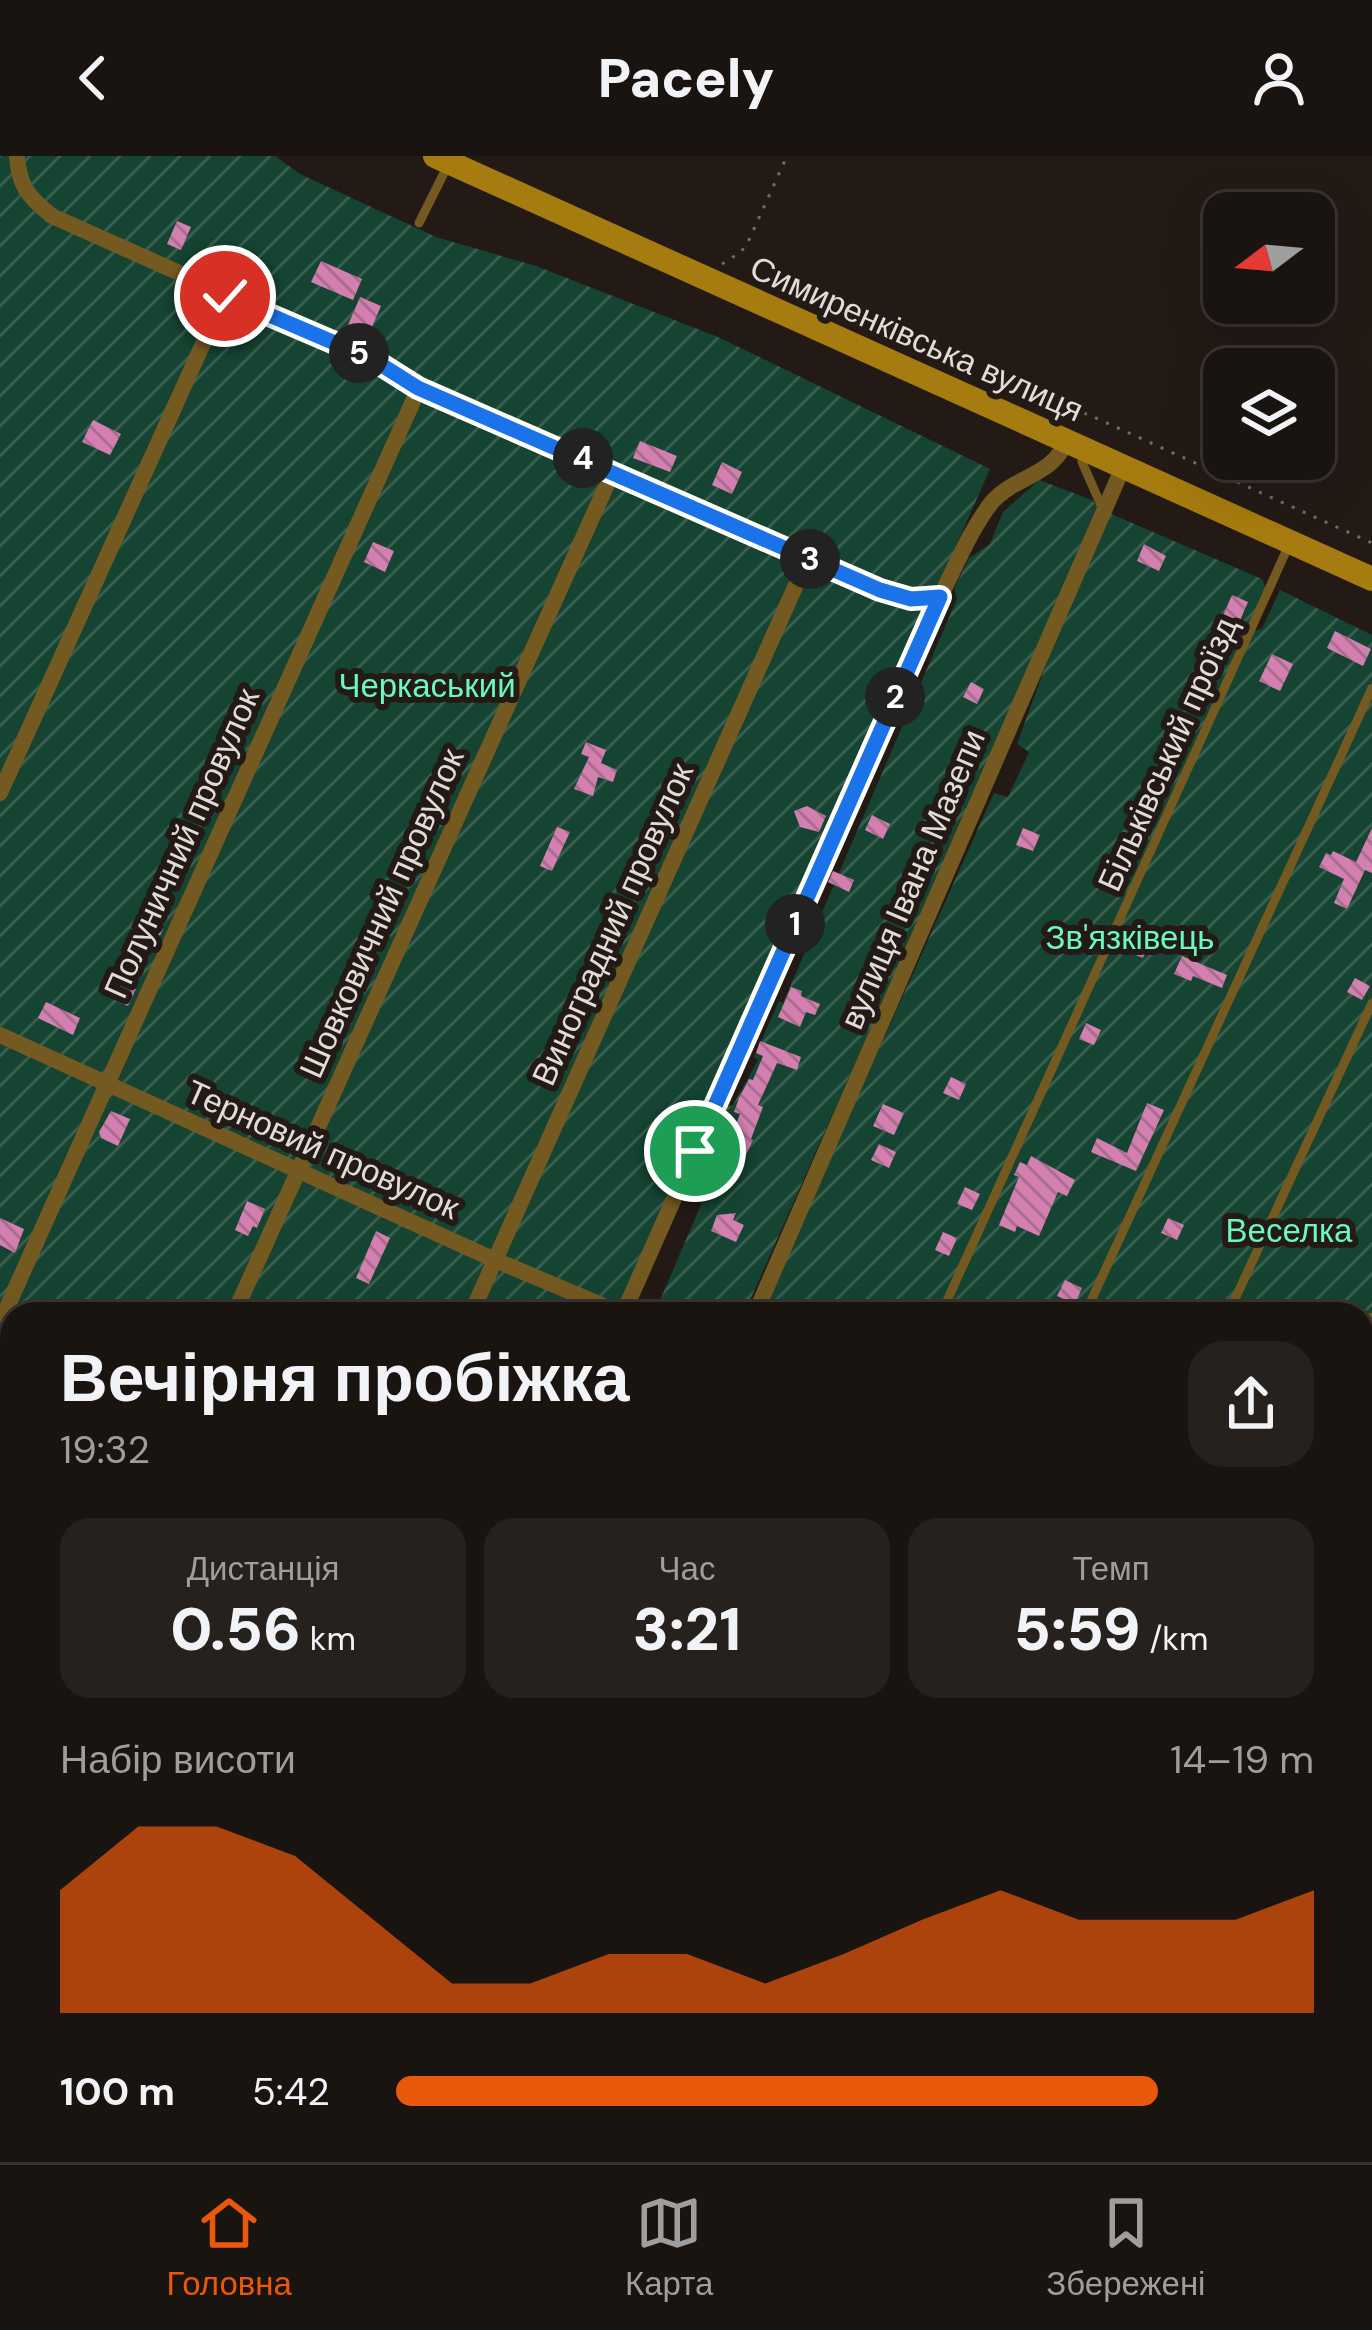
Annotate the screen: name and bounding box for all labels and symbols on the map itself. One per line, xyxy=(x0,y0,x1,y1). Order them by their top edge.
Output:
north arrow xyxy=(1203,192,1335,324)
pin xyxy=(174,245,276,347)
street label: Симиренківська вулиця xyxy=(743,246,1090,431)
pin: 5 xyxy=(329,323,389,383)
pin: 4 xyxy=(553,428,613,488)
pin: 3 xyxy=(780,529,840,589)
street label: Більківський проїзд xyxy=(1088,610,1247,898)
park label: Черкаський xyxy=(338,664,516,707)
pin: 2 xyxy=(865,667,925,727)
street label: Полуничний провулок xyxy=(94,681,269,1005)
street label: вулиця Івана Мазепи xyxy=(830,723,995,1035)
street label: Шовковичний провулок xyxy=(289,741,474,1085)
street label: Виноградний провулок xyxy=(522,756,703,1092)
pin: 1 xyxy=(765,894,825,954)
park label: Зв'язківець xyxy=(1045,916,1215,959)
street label: Терновий провулок xyxy=(180,1070,466,1229)
pin xyxy=(644,1100,746,1202)
park label: Веселка xyxy=(1226,1209,1353,1252)

